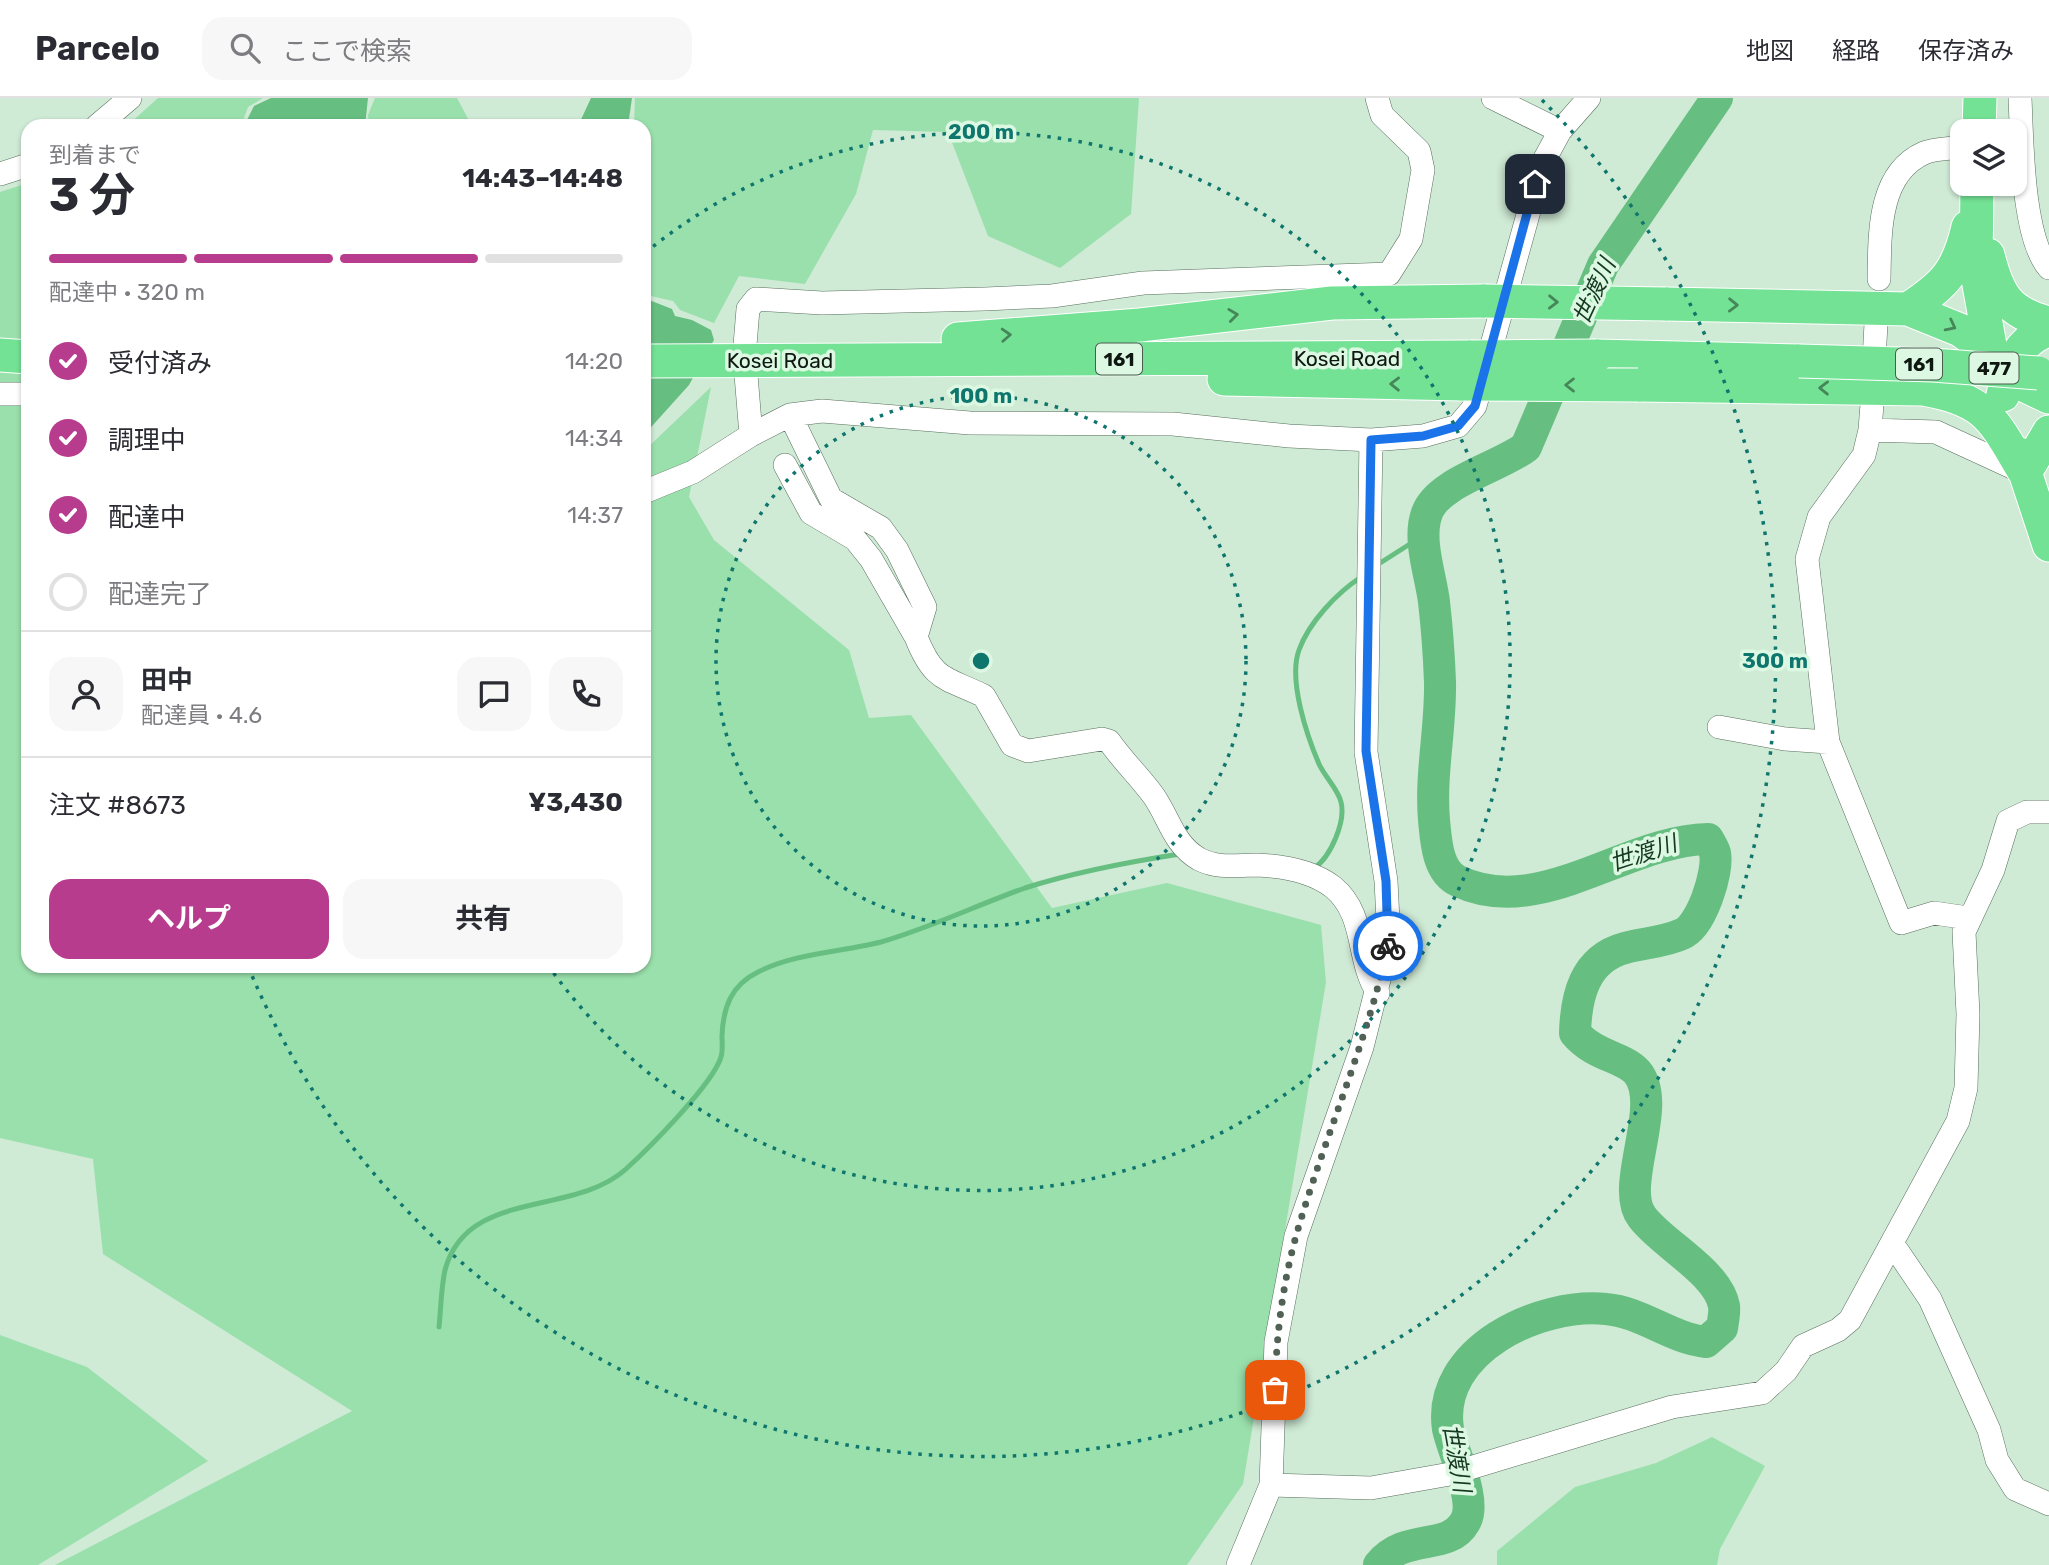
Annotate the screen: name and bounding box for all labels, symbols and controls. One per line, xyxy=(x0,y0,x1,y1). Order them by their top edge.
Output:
search box xyxy=(202,17,692,80)
text: Parcelo xyxy=(35,29,160,68)
icon: search xyxy=(226,29,264,67)
text: ここで検索 xyxy=(282,36,412,67)
text: 地図 xyxy=(1746,37,1794,65)
text: 経路 xyxy=(1832,37,1880,65)
text: 保存済み xyxy=(1918,37,2014,65)
text: 200 m xyxy=(948,119,1014,144)
map controls xyxy=(1950,119,2027,196)
button: layers xyxy=(1950,119,2027,196)
text: 到着まで xyxy=(49,141,141,169)
pin xyxy=(1505,154,1565,214)
text: 14:43–14:48 xyxy=(462,163,623,194)
icon: home xyxy=(1516,165,1554,203)
text: 3 分 xyxy=(49,168,135,223)
water label: 世渡川 xyxy=(1567,251,1623,328)
text: 配達中 · 320 m xyxy=(49,278,205,306)
one-way arrow xyxy=(1548,294,1558,310)
one-way arrow xyxy=(1729,297,1739,313)
one-way arrow xyxy=(1227,307,1238,322)
one-way arrow xyxy=(1944,317,1956,331)
one-way arrow xyxy=(1001,328,1012,343)
icon: check xyxy=(49,342,87,380)
road number: 161 xyxy=(1096,344,1142,374)
street label: Kosei Road xyxy=(1294,346,1400,371)
text: 14:20 xyxy=(565,347,623,375)
text: 受付済み xyxy=(108,348,212,379)
street label: Kosei Road xyxy=(727,348,833,373)
road number: 161 xyxy=(1896,348,1942,380)
road number: 477 xyxy=(1969,352,2018,384)
one-way arrow xyxy=(1389,376,1399,392)
one-way arrow xyxy=(1564,377,1575,393)
one-way arrow xyxy=(1818,380,1829,395)
text: 100 m xyxy=(950,383,1012,408)
icon: check xyxy=(49,419,87,457)
text: 14:34 xyxy=(565,424,623,452)
text: 調理中 xyxy=(108,425,186,456)
icon: check xyxy=(49,496,87,534)
text: 14:37 xyxy=(567,501,623,529)
text: 配達中 xyxy=(108,502,186,533)
text: 配達完了 xyxy=(108,579,212,610)
text: 300 m xyxy=(1742,648,1808,673)
centre of rings xyxy=(969,649,993,673)
button: person xyxy=(49,657,123,731)
button: chat xyxy=(457,657,531,731)
button: phone xyxy=(549,657,623,731)
text: 田中 xyxy=(141,665,193,696)
text: 配達員 · 4.6 xyxy=(141,701,262,729)
text: ¥3,430 xyxy=(528,787,623,818)
text: 注文 #8673 xyxy=(49,790,186,821)
water label: 世渡川 xyxy=(1606,828,1683,877)
button: ヘルプ xyxy=(49,879,329,959)
button: 共有 xyxy=(343,879,623,959)
courier xyxy=(1353,911,1423,981)
icon: bike xyxy=(1369,927,1407,965)
pin xyxy=(1245,1360,1305,1420)
icon: bag xyxy=(1256,1371,1294,1409)
water label: 世渡川 xyxy=(1437,1422,1477,1497)

